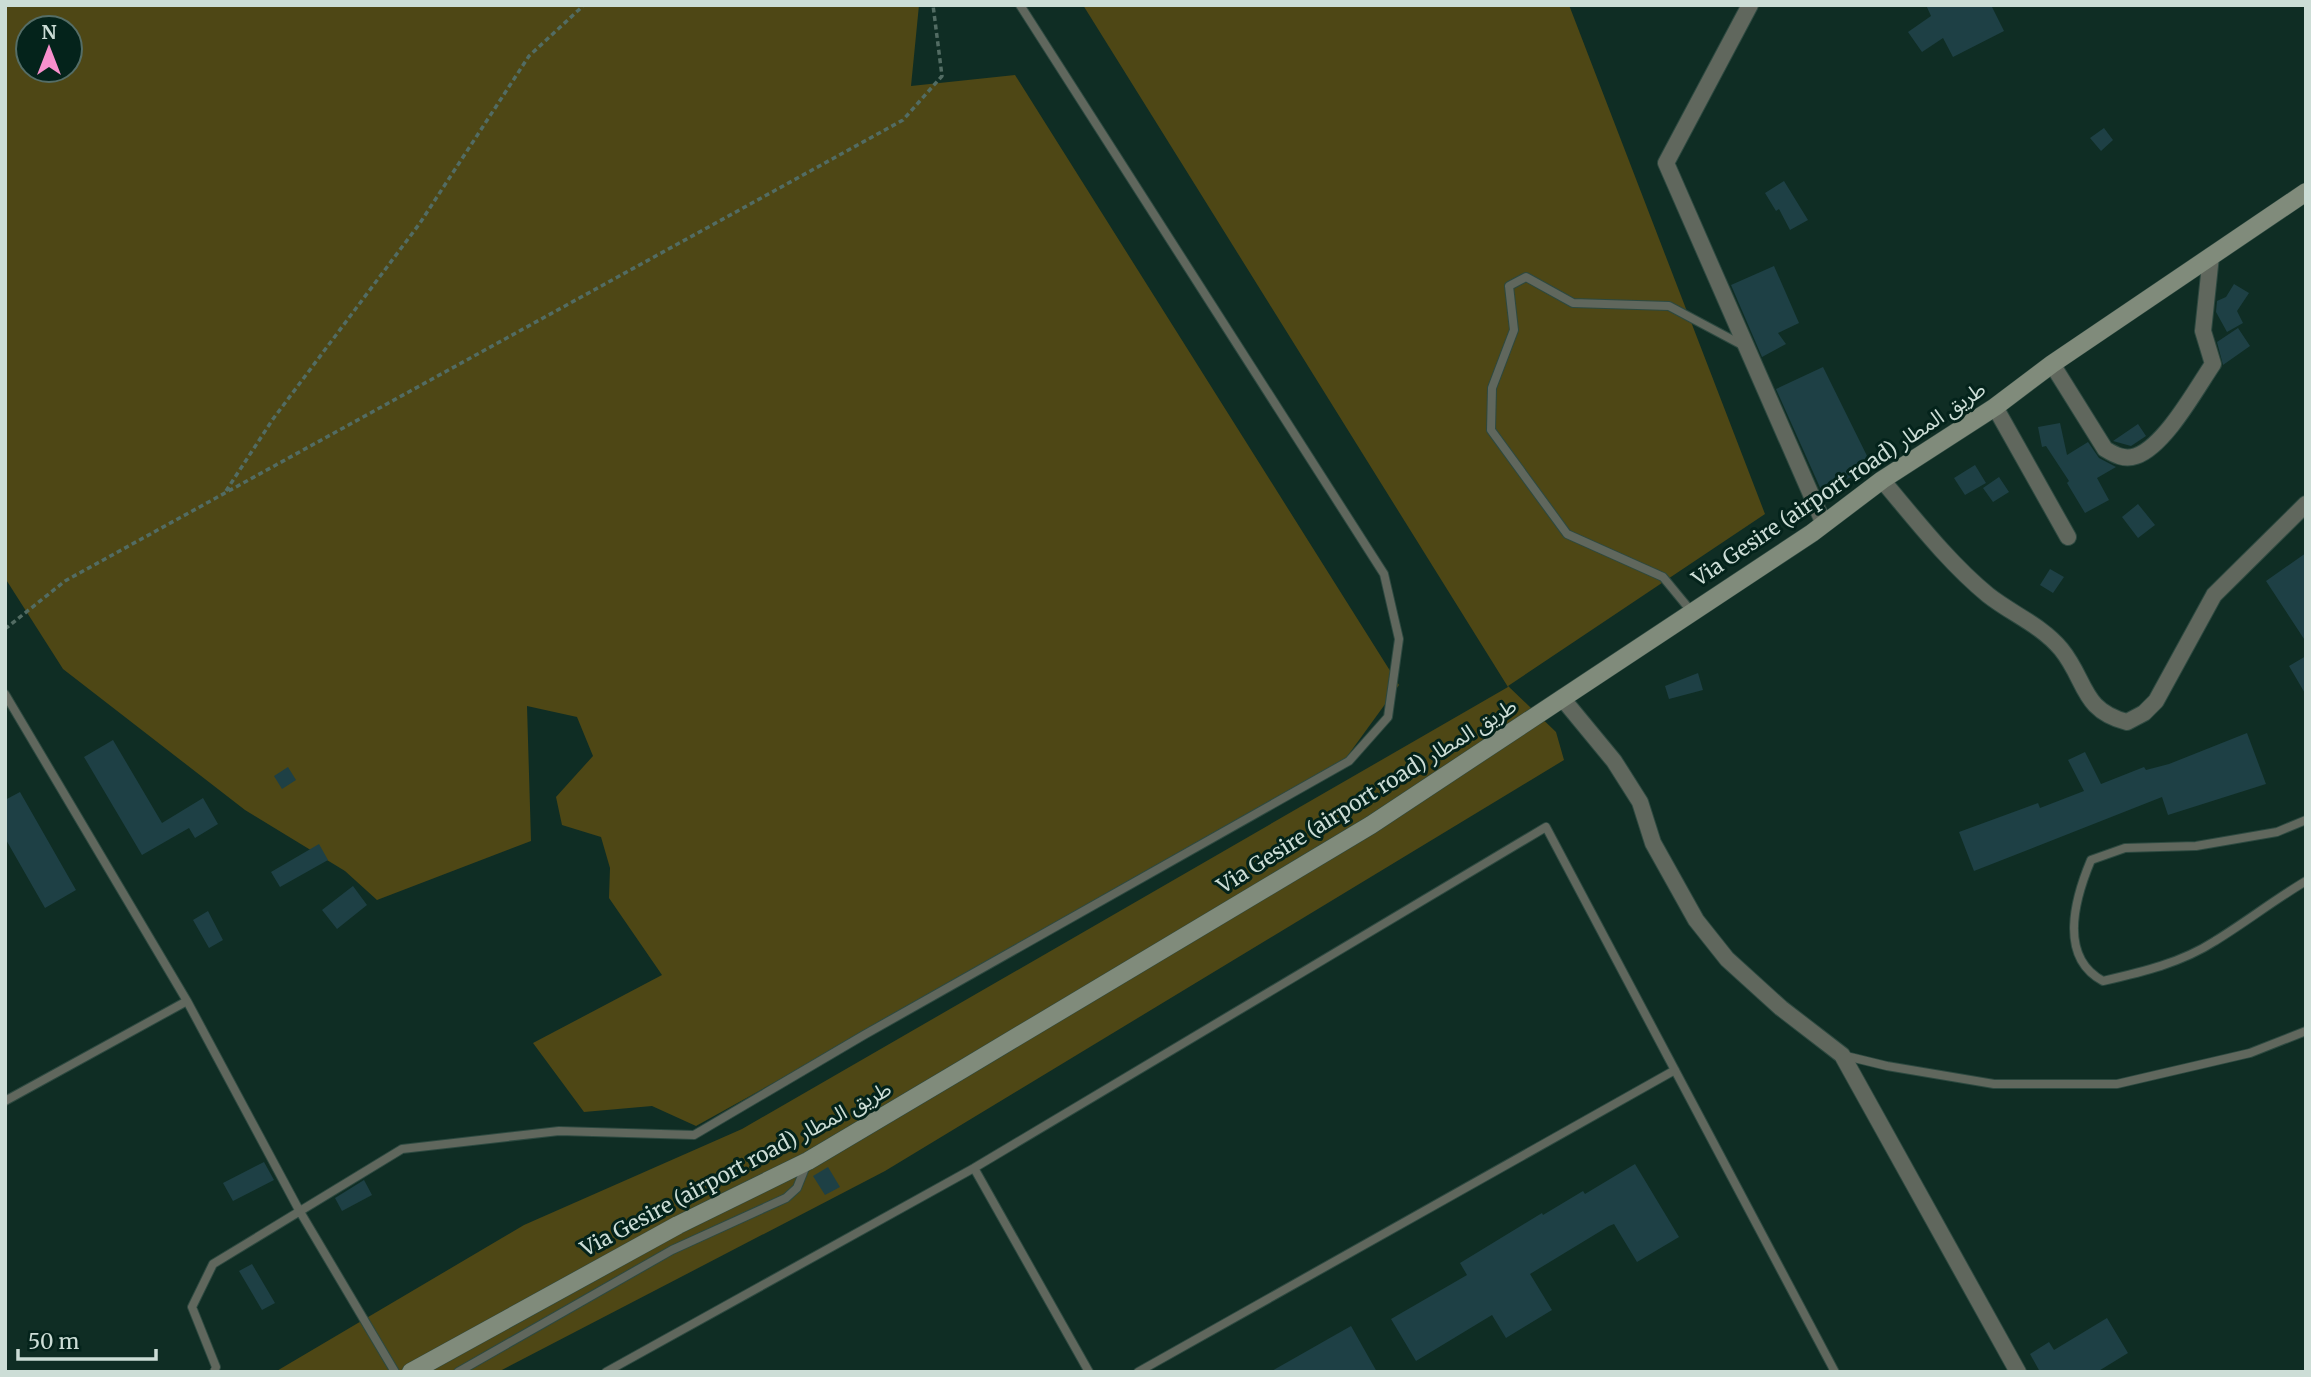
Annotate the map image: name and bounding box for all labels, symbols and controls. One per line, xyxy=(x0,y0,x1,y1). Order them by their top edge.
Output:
north arrow xyxy=(14,14,84,84)
text: N xyxy=(41,20,57,44)
street label: Via Gesire (airport road) طريق المطار xyxy=(1686,375,1991,593)
street label: Via Gesire (airport road) طريق المطار xyxy=(1211,692,1522,900)
street label: Via Gesire (airport road) طريق المطار xyxy=(575,1075,896,1263)
scale bar xyxy=(18,1318,156,1362)
text: 50 m xyxy=(28,1328,79,1355)

